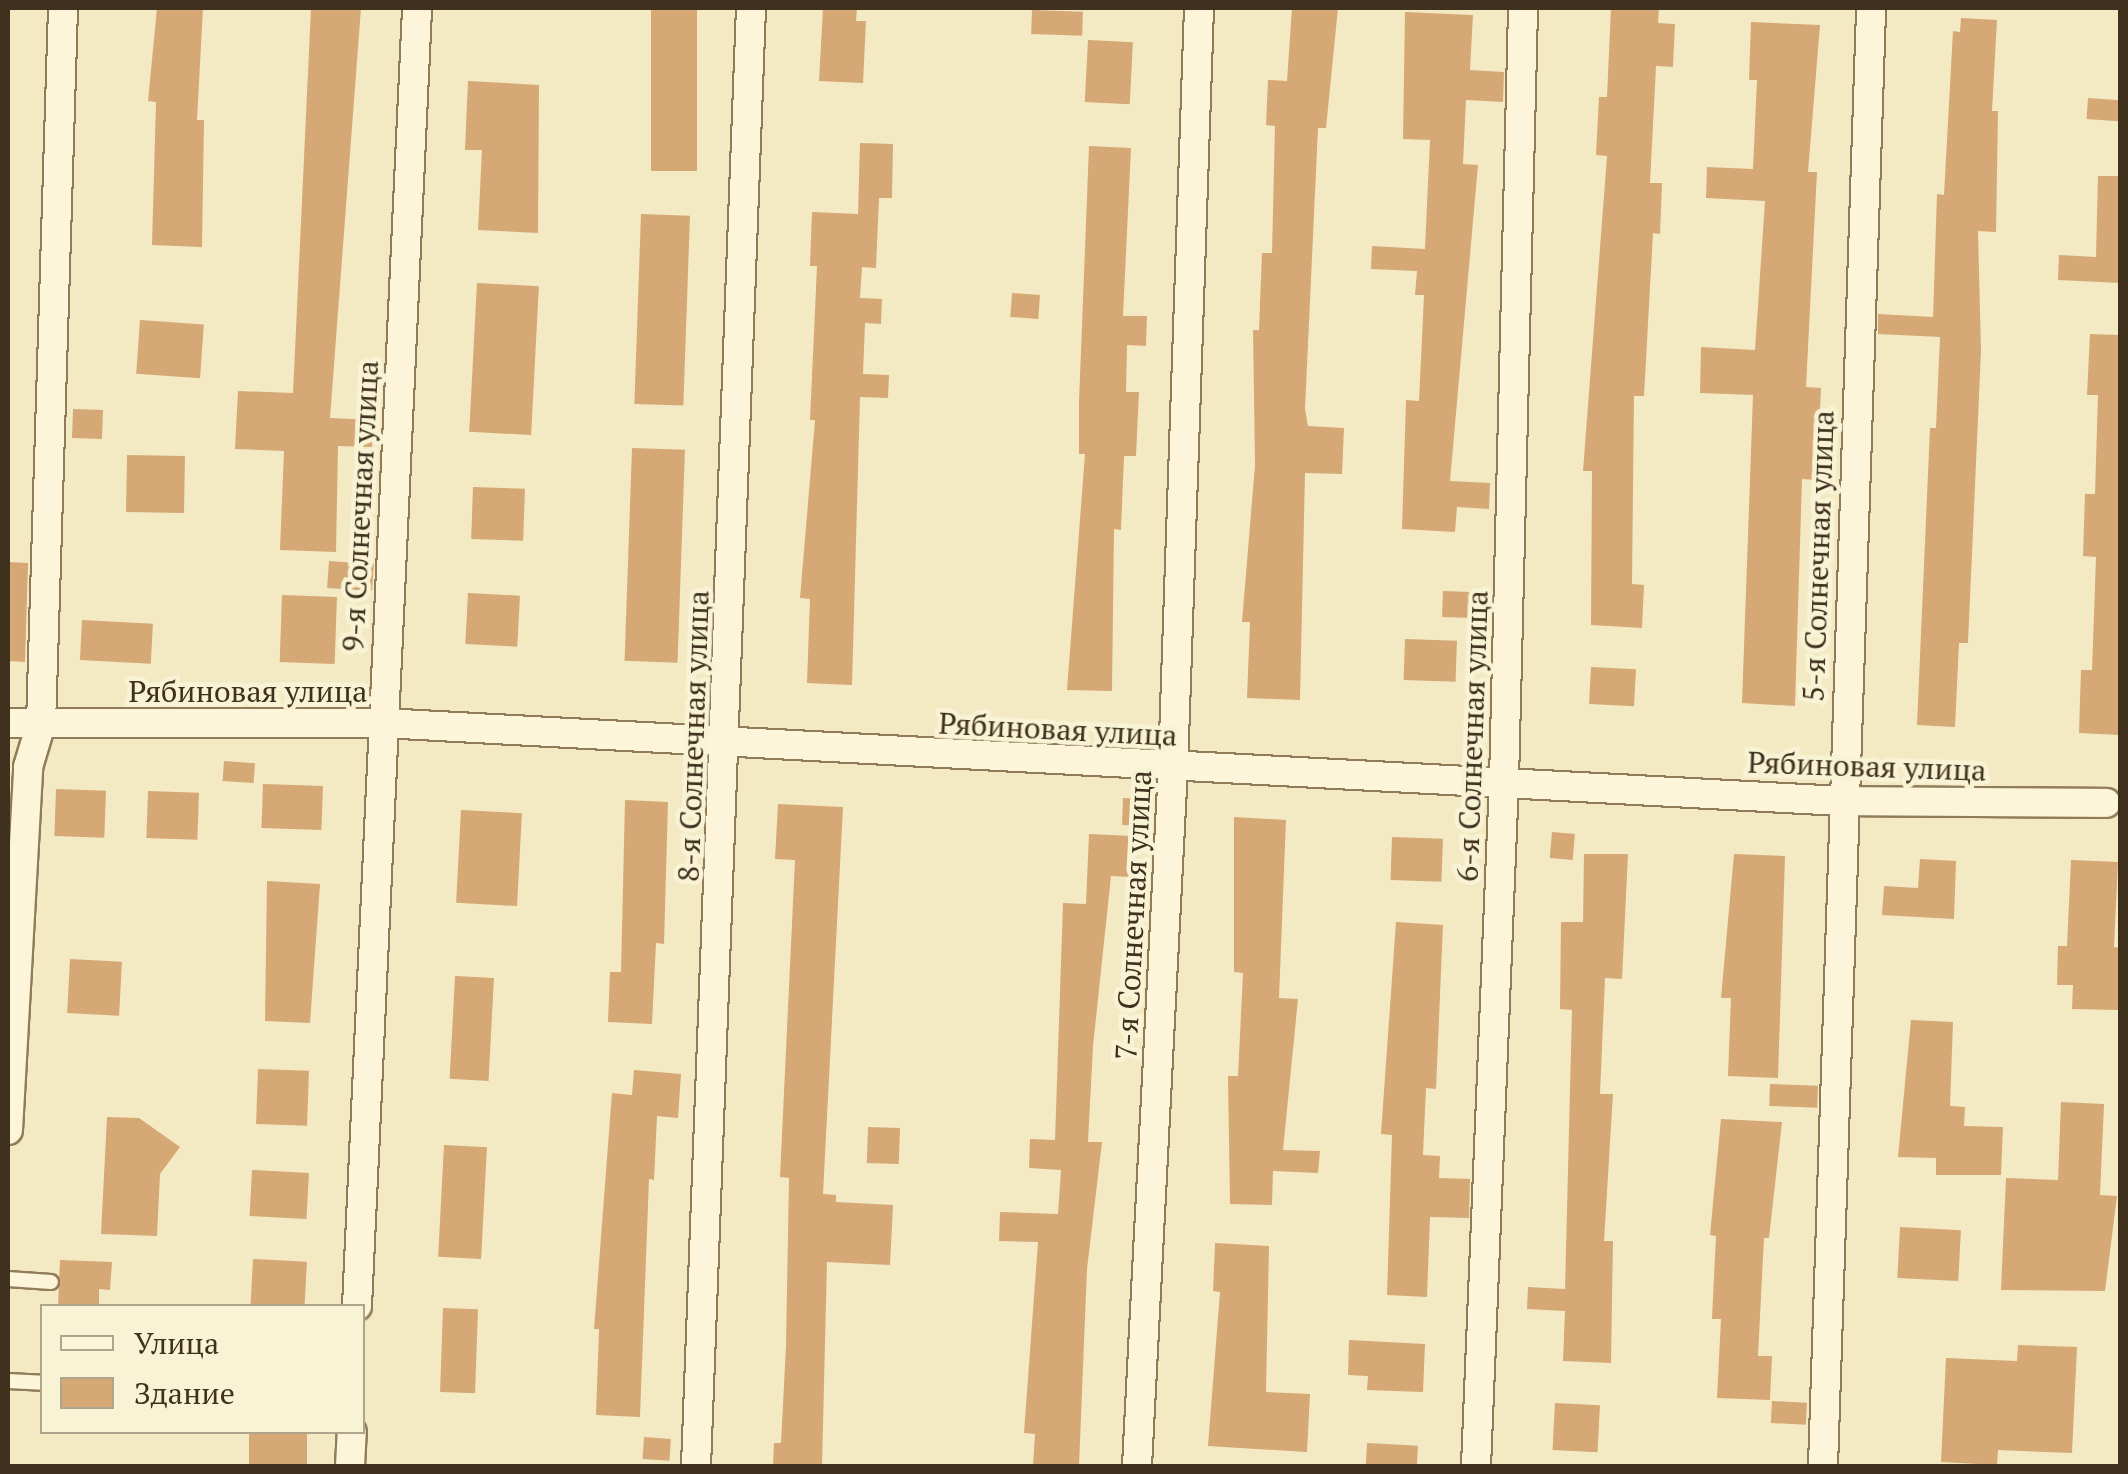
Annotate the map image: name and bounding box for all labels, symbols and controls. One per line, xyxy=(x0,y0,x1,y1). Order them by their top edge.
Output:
street label: 9-я Солнечная улица xyxy=(334,359,386,653)
street label: 5-я Солнечная улица xyxy=(1795,410,1841,702)
street label: 8-я Солнечная улица xyxy=(670,590,716,882)
street label: 6-я Солнечная улица xyxy=(1449,590,1495,882)
street label: Рябиновая улица xyxy=(129,673,367,709)
street label: Рябиновая улица xyxy=(938,705,1178,753)
street label: Рябиновая улица xyxy=(1747,744,1987,788)
street label: 7-я Солнечная улица xyxy=(1107,769,1159,1061)
legend xyxy=(40,1304,365,1434)
text: Улица xyxy=(134,1323,219,1363)
text: Здание xyxy=(134,1373,235,1413)

